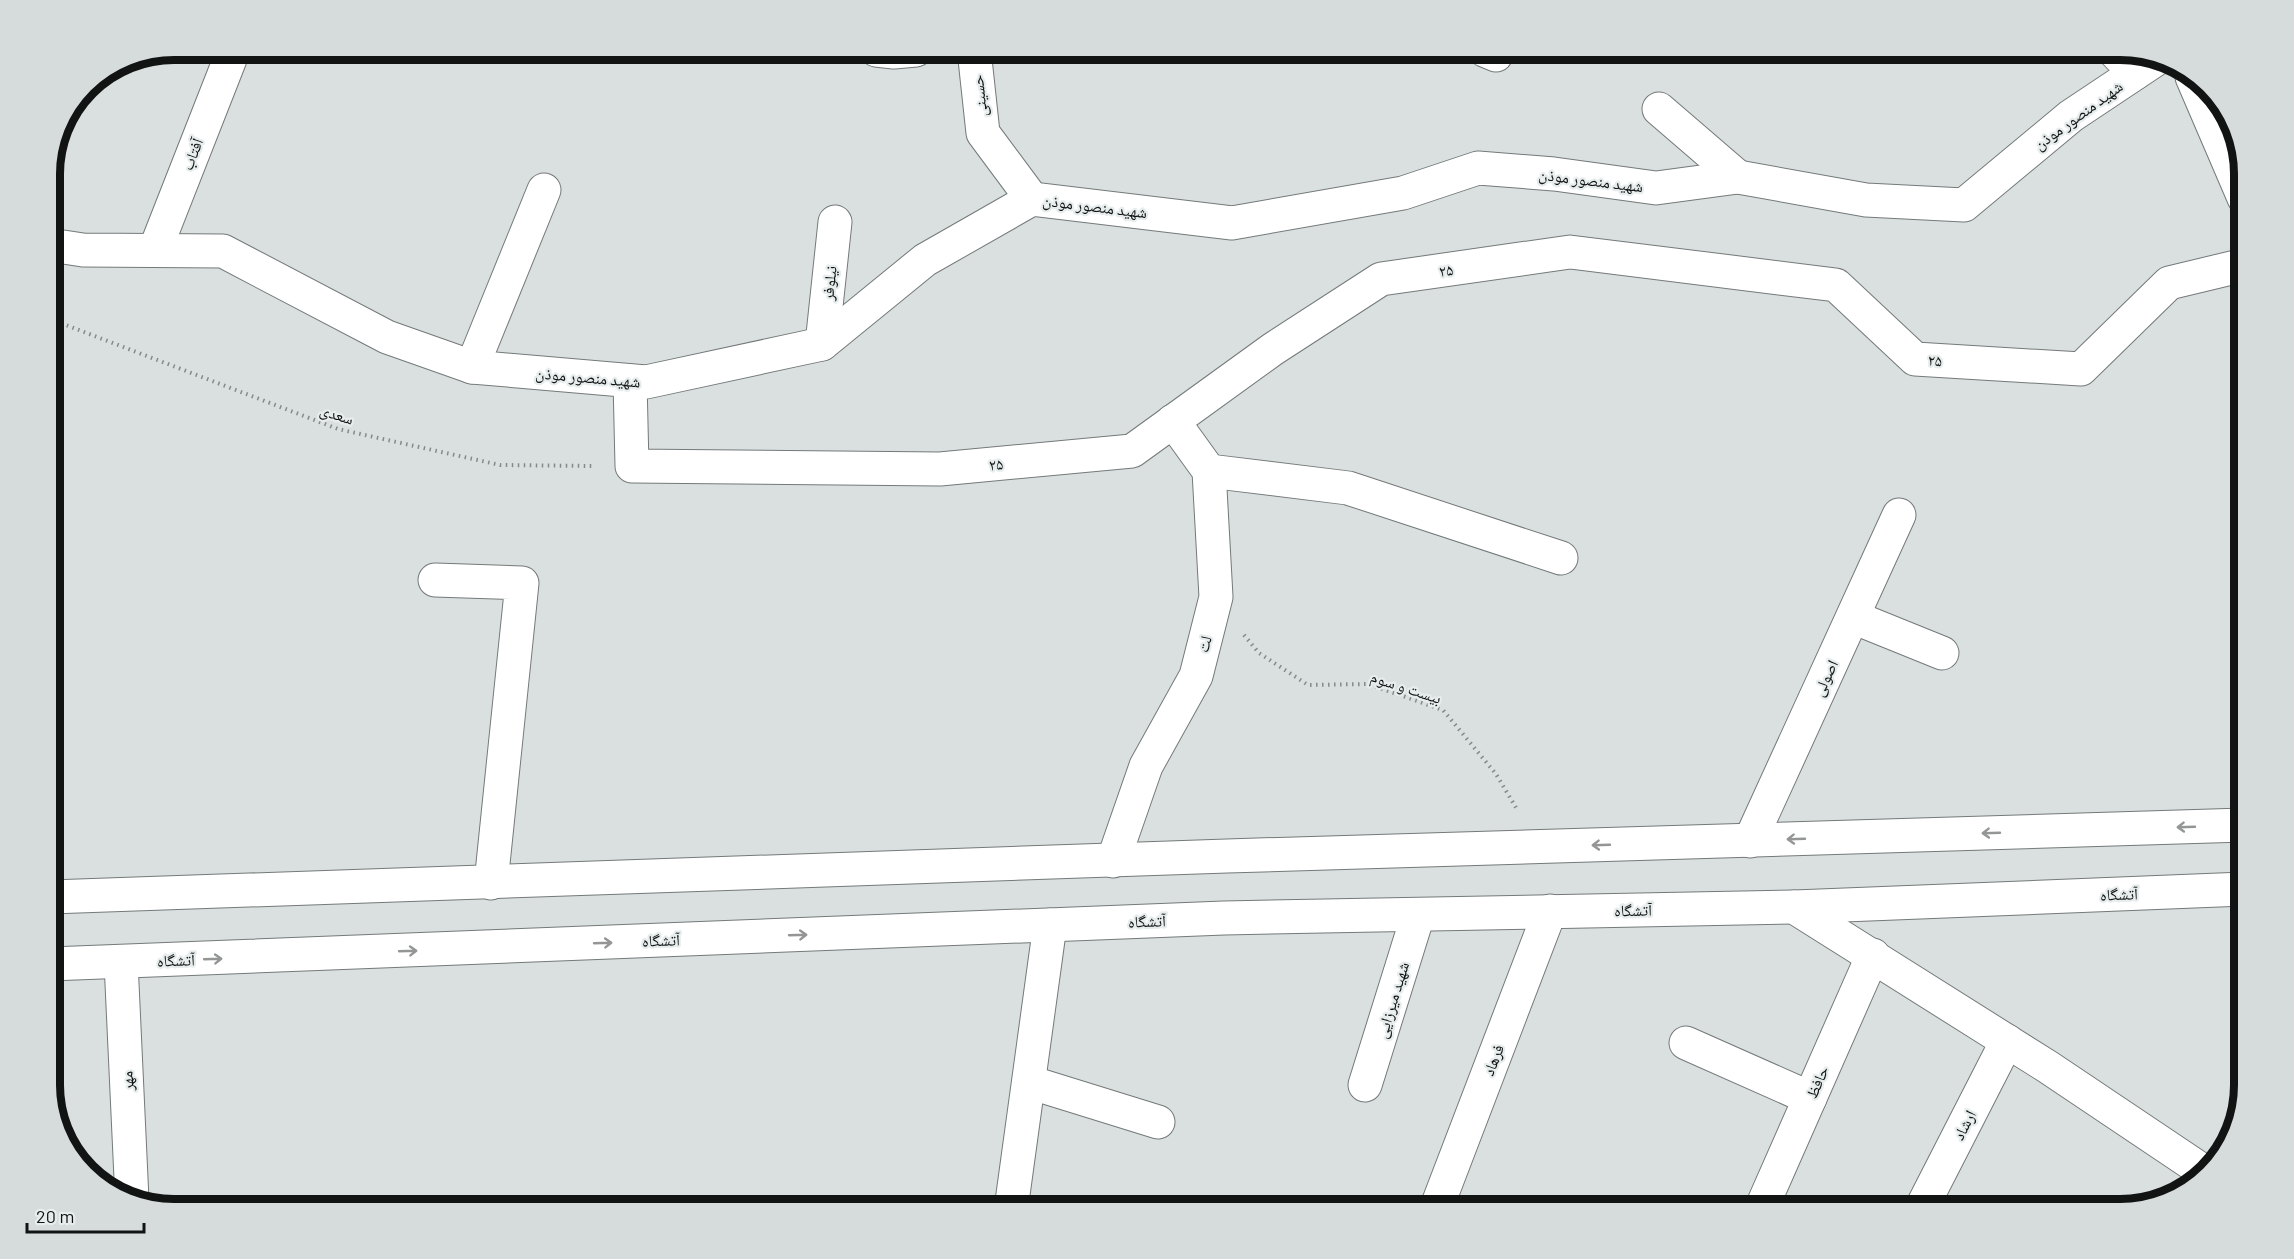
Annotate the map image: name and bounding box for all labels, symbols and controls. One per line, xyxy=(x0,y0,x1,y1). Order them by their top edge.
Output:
street label: حسینی xyxy=(967,74,992,118)
street label: شهید منصور موذن xyxy=(2030,76,2127,155)
street label: آفتاب xyxy=(177,134,207,173)
street label: شهید منصور موذن xyxy=(1537,164,1644,197)
street label: شهید منصور موذن xyxy=(1041,190,1148,223)
street label: ۲۵ xyxy=(1437,259,1454,280)
street label: نیلوفر xyxy=(817,265,841,302)
street label: ۲۵ xyxy=(1927,350,1943,369)
street label: شهید منصور موذن xyxy=(535,362,641,393)
street label: سعدی xyxy=(317,399,357,430)
street label: ۲۵ xyxy=(988,453,1004,474)
street label: لت xyxy=(1192,633,1215,654)
street label: اصولی xyxy=(1808,656,1843,700)
street label: بیست و سوم xyxy=(1368,666,1444,709)
one-way arrow xyxy=(2176,821,2196,833)
one-way arrow xyxy=(1982,827,2002,839)
one-way arrow xyxy=(1787,834,1807,845)
one-way arrow xyxy=(1592,840,1612,851)
street label: آتشگاه xyxy=(2100,883,2139,904)
street label: آتشگاه xyxy=(1614,900,1653,919)
street label: آتشگاه xyxy=(1128,910,1167,931)
street label: آتشگاه xyxy=(642,929,681,950)
one-way arrow xyxy=(787,929,807,941)
one-way arrow xyxy=(592,937,612,948)
one-way arrow xyxy=(398,945,418,956)
street label: آتشگاه xyxy=(157,949,196,970)
one-way arrow xyxy=(203,953,223,964)
street label: شهید میرزایی xyxy=(1371,959,1414,1041)
street label: فرهاد xyxy=(1478,1041,1508,1079)
street label: حافظ xyxy=(1801,1063,1832,1101)
street label: مهر xyxy=(116,1071,138,1092)
street label: ارشاد xyxy=(1948,1107,1980,1143)
scale bar xyxy=(27,1196,144,1234)
text: 20 m xyxy=(36,1205,74,1227)

